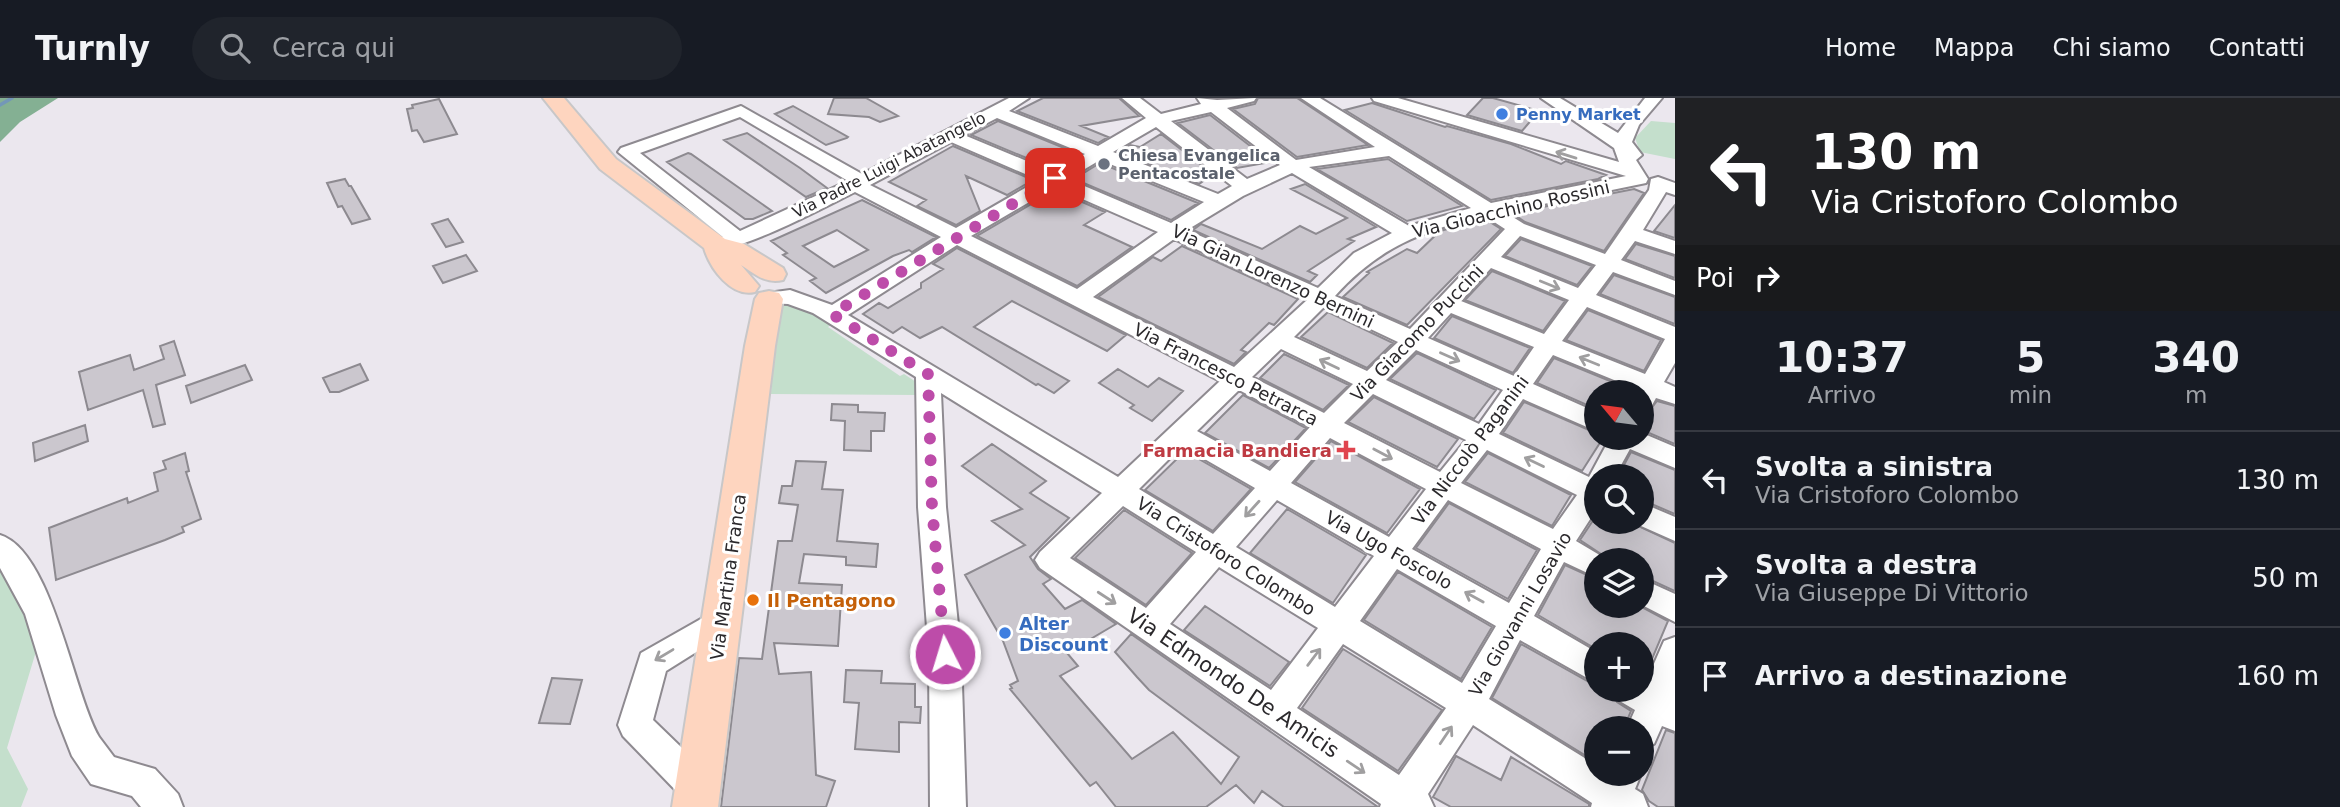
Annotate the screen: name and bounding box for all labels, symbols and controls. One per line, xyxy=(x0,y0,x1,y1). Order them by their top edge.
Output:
search box xyxy=(192,17,682,80)
text: Turnly xyxy=(35,29,150,68)
icon: search xyxy=(216,29,254,67)
text: Cerca qui xyxy=(272,33,395,63)
text: Home xyxy=(1825,34,1896,62)
text: Mappa xyxy=(1934,34,2015,62)
text: Chi siamo xyxy=(2053,34,2171,62)
text: Contatti xyxy=(2209,34,2305,62)
place label: Penny Market xyxy=(1516,105,1641,124)
marker: Penny Market xyxy=(1494,106,1510,122)
street label: Via Padre Luigi Abatangelo xyxy=(789,108,989,222)
text: 130 m xyxy=(1811,124,1981,181)
icon: left xyxy=(1696,126,1787,217)
place label: Chiesa Evangelica Pentacostale xyxy=(1118,146,1280,183)
one-way arrow xyxy=(1556,147,1578,160)
pin xyxy=(1025,148,1085,208)
marker: Chiesa Evangelica Pentacostale xyxy=(1096,156,1112,172)
icon: arrive xyxy=(1036,159,1074,197)
street label: Via Gioacchino Rossini xyxy=(1410,176,1612,242)
text: Via Cristoforo Colombo xyxy=(1811,183,2179,221)
street label: Via Gian Lorenzo Bernini xyxy=(1169,220,1377,332)
icon: right xyxy=(1748,259,1786,297)
street label: Via Giacomo Puccini xyxy=(1346,260,1488,406)
text: Poi xyxy=(1696,263,1734,293)
one-way arrow xyxy=(1539,279,1561,292)
street label: Via Francesco Petrarca xyxy=(1130,318,1322,430)
text: 10:37 xyxy=(1775,333,1909,382)
text: 5 xyxy=(2016,333,2045,382)
text: 340 xyxy=(2152,333,2240,382)
one-way arrow xyxy=(1438,351,1460,364)
one-way arrow xyxy=(1579,353,1600,366)
one-way arrow xyxy=(1319,356,1340,370)
street label: Via Niccolò Paganini xyxy=(1407,371,1533,529)
north arrow xyxy=(1584,380,1654,450)
map controls xyxy=(1584,380,1654,786)
text: Arrivo xyxy=(1808,382,1876,408)
text: min xyxy=(2009,382,2052,408)
text: m xyxy=(2185,382,2207,408)
place label: Farmacia Bandiera xyxy=(1143,440,1332,461)
marker: Farmacia Bandiera xyxy=(1338,442,1354,458)
one-way arrow xyxy=(1372,448,1393,461)
text: Svolta a sinistra xyxy=(1755,452,1993,482)
one-way arrow xyxy=(1524,455,1545,469)
icon: left xyxy=(1696,461,1734,499)
button: search xyxy=(1584,464,1654,534)
text: 130 m xyxy=(2236,465,2319,495)
text: Via Cristoforo Colombo xyxy=(1755,482,2019,508)
street label: Via Cristoforo Colombo xyxy=(1133,492,1319,620)
street label: Via Martina Franca xyxy=(706,493,750,661)
one-way arrow xyxy=(1244,500,1260,518)
street label: Via Ugo Foscolo xyxy=(1322,506,1456,594)
street label: Via Giovanni Losavio xyxy=(1464,528,1576,700)
button: layers xyxy=(1584,548,1654,618)
text: Svolta a destra xyxy=(1755,550,1978,580)
icon: right xyxy=(1696,559,1734,597)
text: 50 m xyxy=(2252,563,2319,593)
text: Via Giuseppe Di Vittorio xyxy=(1755,580,2029,606)
place label: Il Pentagono xyxy=(767,590,896,611)
one-way arrow xyxy=(1464,590,1484,604)
one-way arrow xyxy=(1097,591,1116,605)
marker: Il Pentagono xyxy=(745,592,761,608)
street label: Via Edmondo De Amicis xyxy=(1123,603,1343,763)
place label: Alter Discount xyxy=(1019,613,1108,655)
position arrow xyxy=(908,617,982,691)
marker: Alter Discount xyxy=(997,625,1013,641)
button: + xyxy=(1584,632,1654,702)
one-way arrow xyxy=(655,648,674,663)
one-way arrow xyxy=(1307,648,1322,667)
icon: arrive xyxy=(1696,657,1734,695)
text: Arrivo a destinazione xyxy=(1755,661,2067,691)
text: 160 m xyxy=(2236,661,2319,691)
button: − xyxy=(1584,716,1654,786)
one-way arrow xyxy=(1439,726,1453,745)
one-way arrow xyxy=(1346,760,1365,774)

